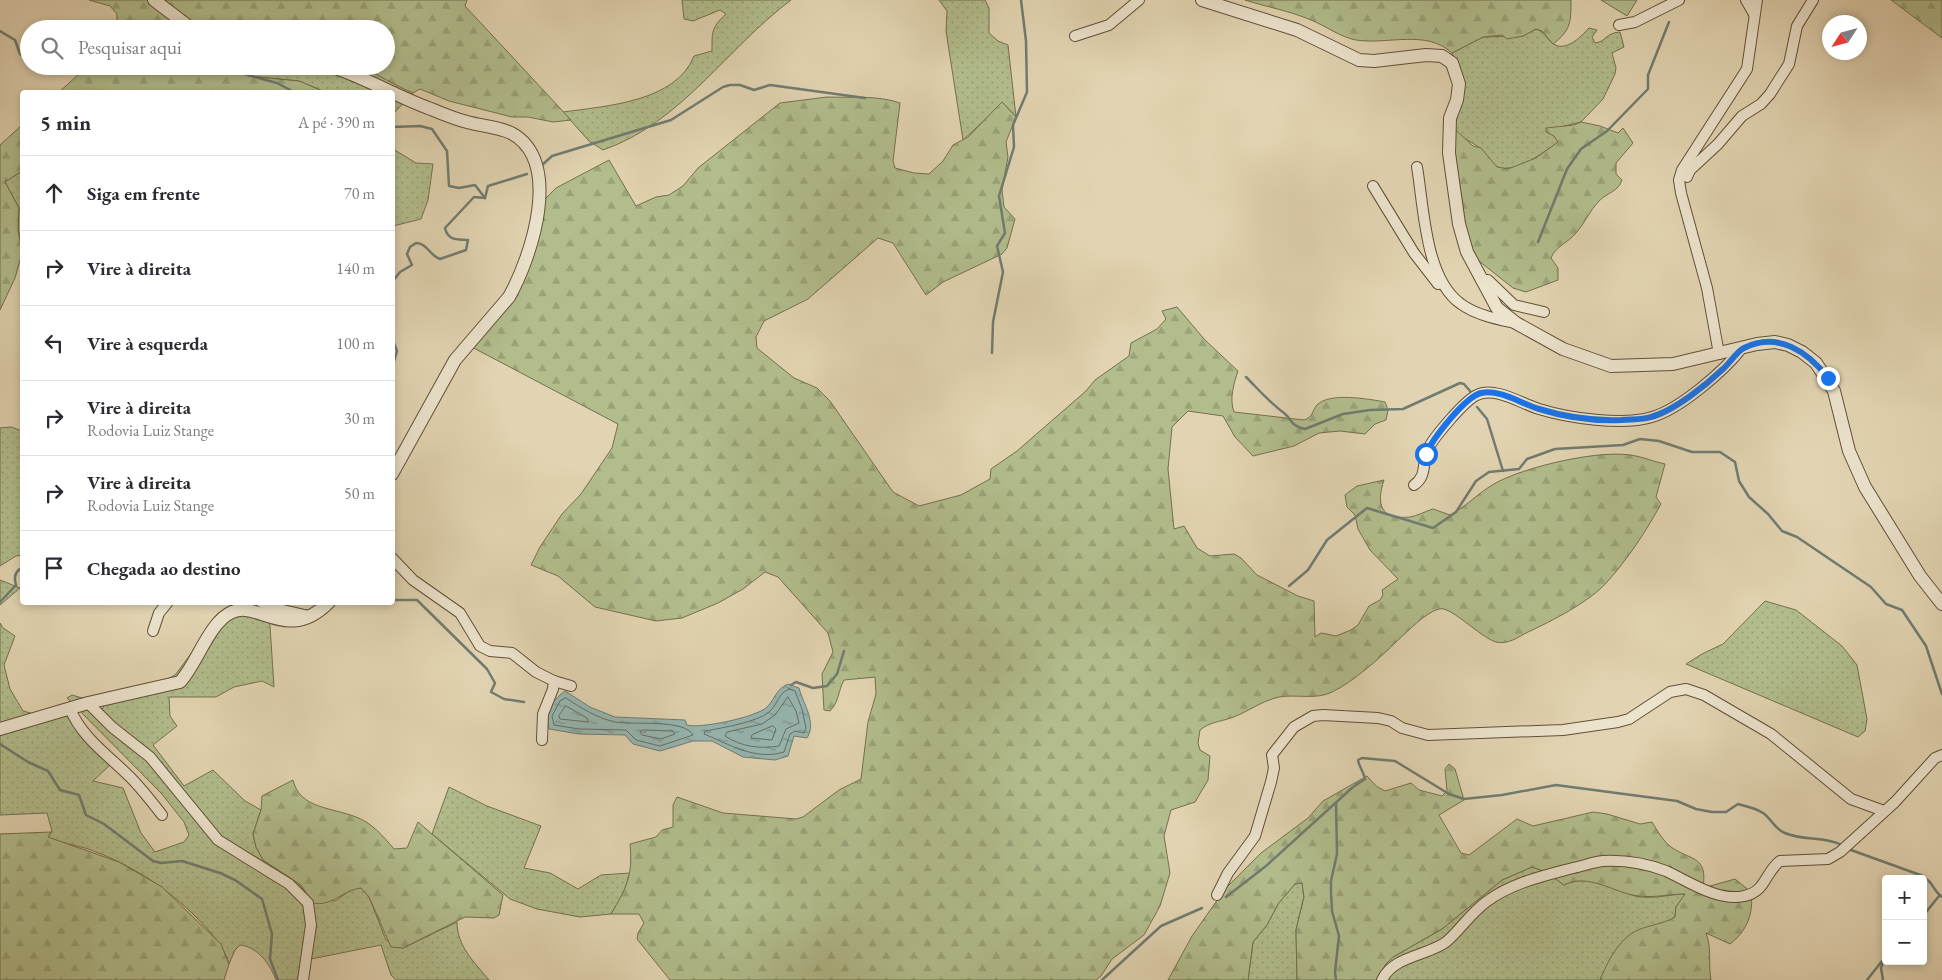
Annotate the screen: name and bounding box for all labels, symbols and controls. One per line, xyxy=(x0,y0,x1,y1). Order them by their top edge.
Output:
north arrow xyxy=(1822,15,1867,60)
search box xyxy=(20,20,395,75)
icon: search xyxy=(38,34,66,62)
text: Pesquisar aqui xyxy=(78,35,182,60)
text: 5 min xyxy=(40,109,91,136)
text: A pé · 390 m xyxy=(298,112,375,133)
icon: ahead xyxy=(40,179,68,207)
text: Siga em frente xyxy=(87,181,200,206)
text: 70 m xyxy=(344,183,375,204)
icon: right xyxy=(40,254,68,282)
text: Vire à direita xyxy=(87,256,191,281)
text: 140 m xyxy=(336,258,375,279)
icon: left xyxy=(40,329,68,357)
text: Vire à esquerda xyxy=(87,331,208,356)
text: 100 m xyxy=(336,333,375,354)
route end xyxy=(1817,367,1840,390)
text: Vire à direita xyxy=(87,395,191,420)
icon: right xyxy=(40,404,68,432)
text: 30 m xyxy=(344,408,375,429)
text: Rodovia Luiz Stange xyxy=(87,420,214,441)
route start xyxy=(1415,443,1438,466)
text: Vire à direita xyxy=(87,470,191,495)
icon: right xyxy=(40,479,68,507)
text: 50 m xyxy=(344,483,375,504)
text: Rodovia Luiz Stange xyxy=(87,495,214,516)
icon: arrive xyxy=(40,554,68,582)
text: Chegada ao destino xyxy=(87,556,241,581)
map controls xyxy=(1882,875,1927,965)
button: + xyxy=(1882,875,1927,920)
button: − xyxy=(1882,920,1927,965)

